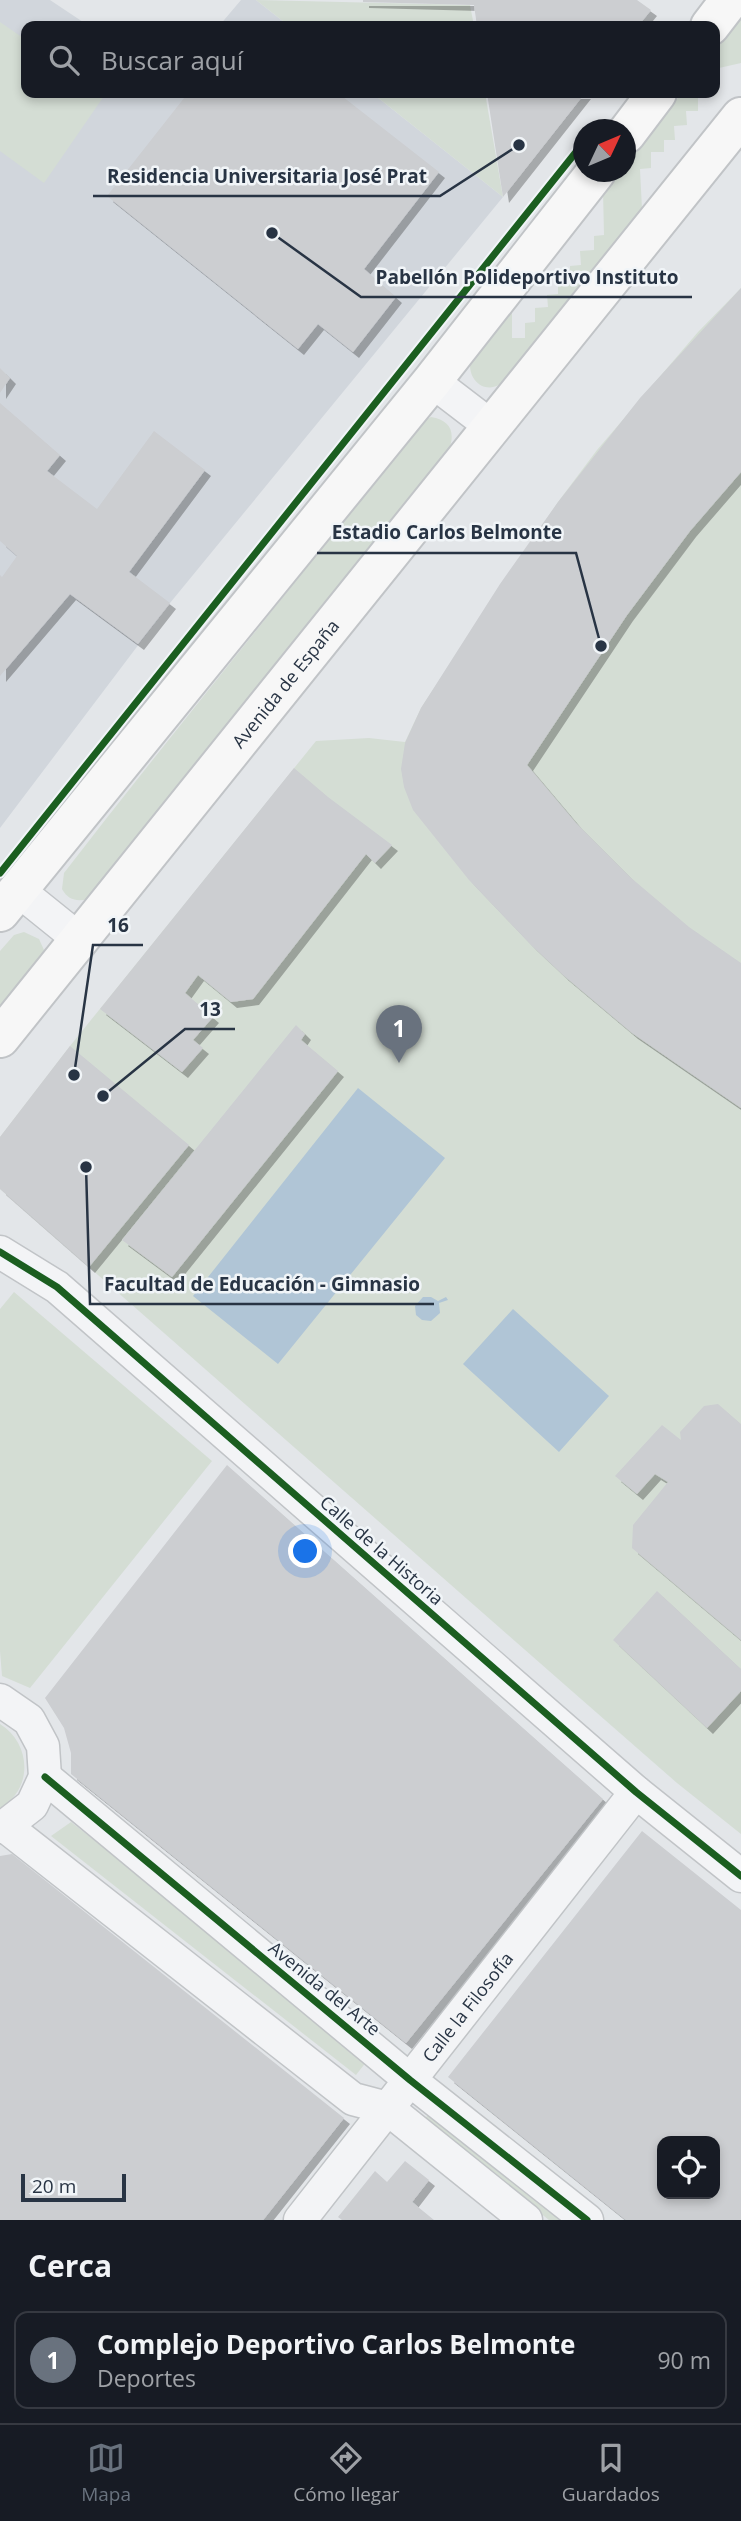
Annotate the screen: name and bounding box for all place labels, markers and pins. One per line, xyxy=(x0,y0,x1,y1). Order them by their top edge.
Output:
callout: Residencia Universitaria José Prat xyxy=(93,156,440,196)
callout: Pabellón Polideportivo Instituto xyxy=(361,257,692,297)
callout: Estadio Carlos Belmonte xyxy=(317,513,576,553)
callout: 16 xyxy=(93,905,143,945)
callout: 13 xyxy=(185,989,235,1029)
pin: 1 xyxy=(376,1005,422,1063)
callout: Facultad de Educación - Gimnasio xyxy=(90,1264,434,1304)

